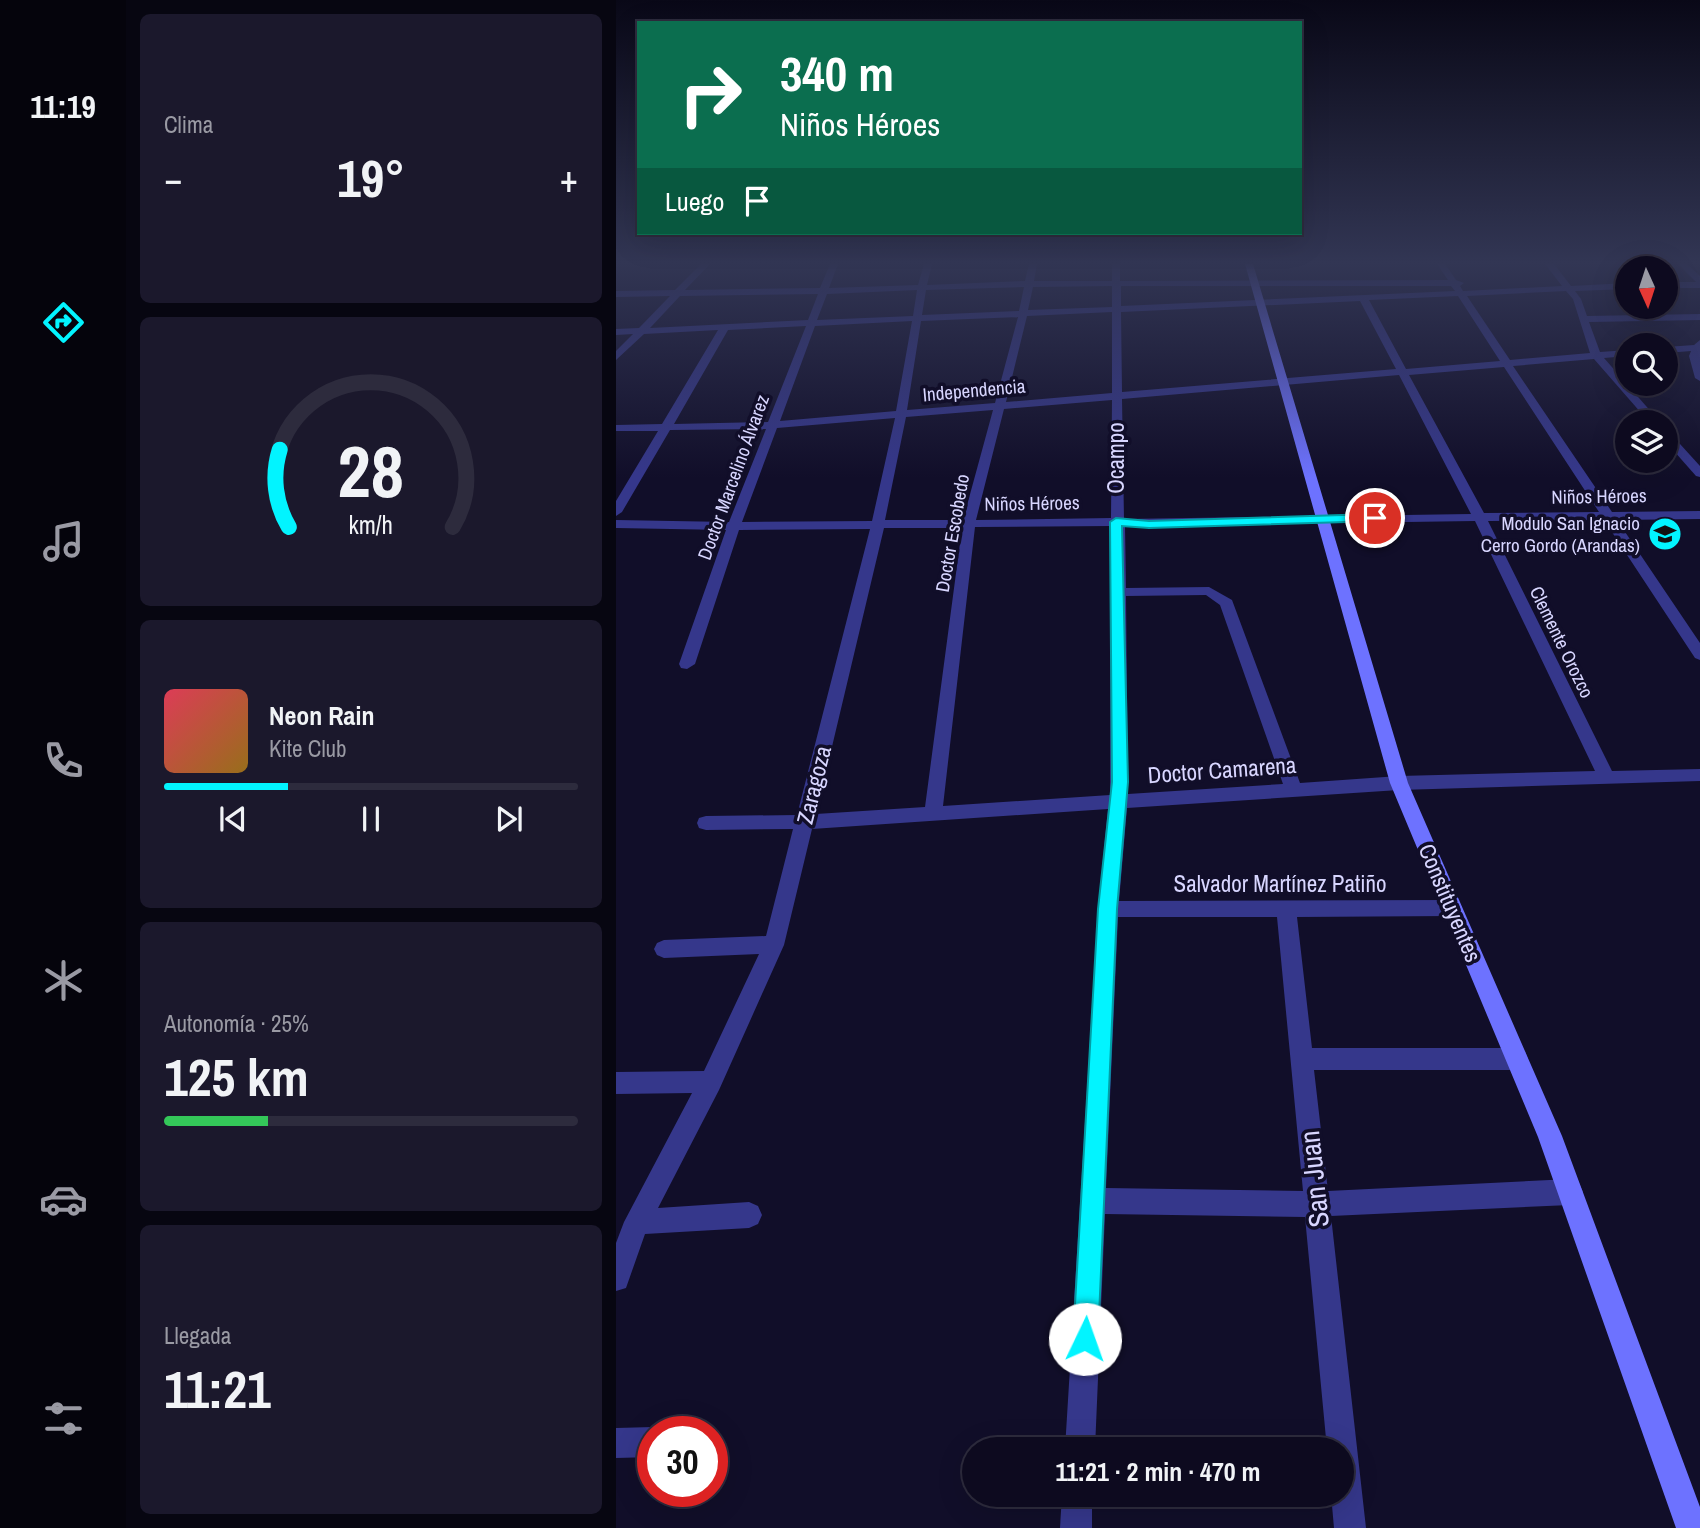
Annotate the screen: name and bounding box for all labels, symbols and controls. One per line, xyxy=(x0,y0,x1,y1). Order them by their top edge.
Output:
text: 340 m xyxy=(780,40,894,106)
icon: right xyxy=(665,49,756,140)
text: 11:19 xyxy=(30,85,96,128)
text: Niños Héroes xyxy=(780,103,940,146)
text: Clima xyxy=(164,109,213,140)
text: 19° xyxy=(337,143,405,213)
text: − xyxy=(164,153,182,204)
text: + xyxy=(560,153,578,204)
icon: arrive xyxy=(738,182,776,220)
text: Luego xyxy=(665,184,724,219)
north arrow xyxy=(1615,256,1678,318)
map controls xyxy=(1615,256,1678,473)
icon: directions xyxy=(39,298,88,347)
button: search xyxy=(1615,333,1678,396)
street label: Independencia xyxy=(922,373,1027,407)
street label: Doctor Marcelino Álvarez xyxy=(691,391,775,563)
button: layers xyxy=(1615,410,1678,473)
street label: Ocampo xyxy=(1100,422,1131,494)
text: 28 xyxy=(338,423,404,521)
street label: Doctor Escobedo xyxy=(929,472,975,594)
street label: Niños Héroes xyxy=(1551,482,1647,510)
pin xyxy=(1345,488,1405,548)
street label: Niños Héroes xyxy=(984,489,1080,517)
icon: arrive xyxy=(1356,499,1394,537)
text: km/h xyxy=(349,508,393,542)
place label: Modulo San Ignacio Cerro Gordo (Arandas) xyxy=(1481,510,1640,558)
school or university icon: Modulo San Ignacio Cerro Gordo (Arandas) xyxy=(1646,515,1684,553)
icon: music xyxy=(39,517,88,566)
street label: Clemente Orozco xyxy=(1524,582,1600,702)
text: Neon Rain xyxy=(269,698,374,733)
text: Kite Club xyxy=(269,733,347,764)
icon: phone xyxy=(39,736,88,785)
street label: Zaragoza xyxy=(789,742,838,827)
street label: Doctor Camarena xyxy=(1147,749,1298,790)
icon: previous xyxy=(214,800,252,838)
icon: pause xyxy=(352,800,390,838)
icon: next xyxy=(490,800,528,838)
street label: Constituyentes xyxy=(1412,839,1489,967)
street label: Salvador Martínez Patiño xyxy=(1174,868,1386,899)
icon: climate xyxy=(39,956,88,1005)
text: Autonomía · 25% xyxy=(164,1008,309,1039)
text: 125 km xyxy=(164,1042,309,1112)
street label: San Juan xyxy=(1290,1129,1338,1229)
icon: car xyxy=(39,1175,88,1224)
position arrow xyxy=(1048,1302,1122,1376)
text: Llegada xyxy=(164,1320,231,1351)
text: 11:21 xyxy=(164,1354,271,1424)
icon: filters xyxy=(39,1394,88,1443)
speed limit sign: 30 xyxy=(637,1416,728,1507)
text: 11:21 · 2 min · 470 m xyxy=(1055,1454,1261,1489)

